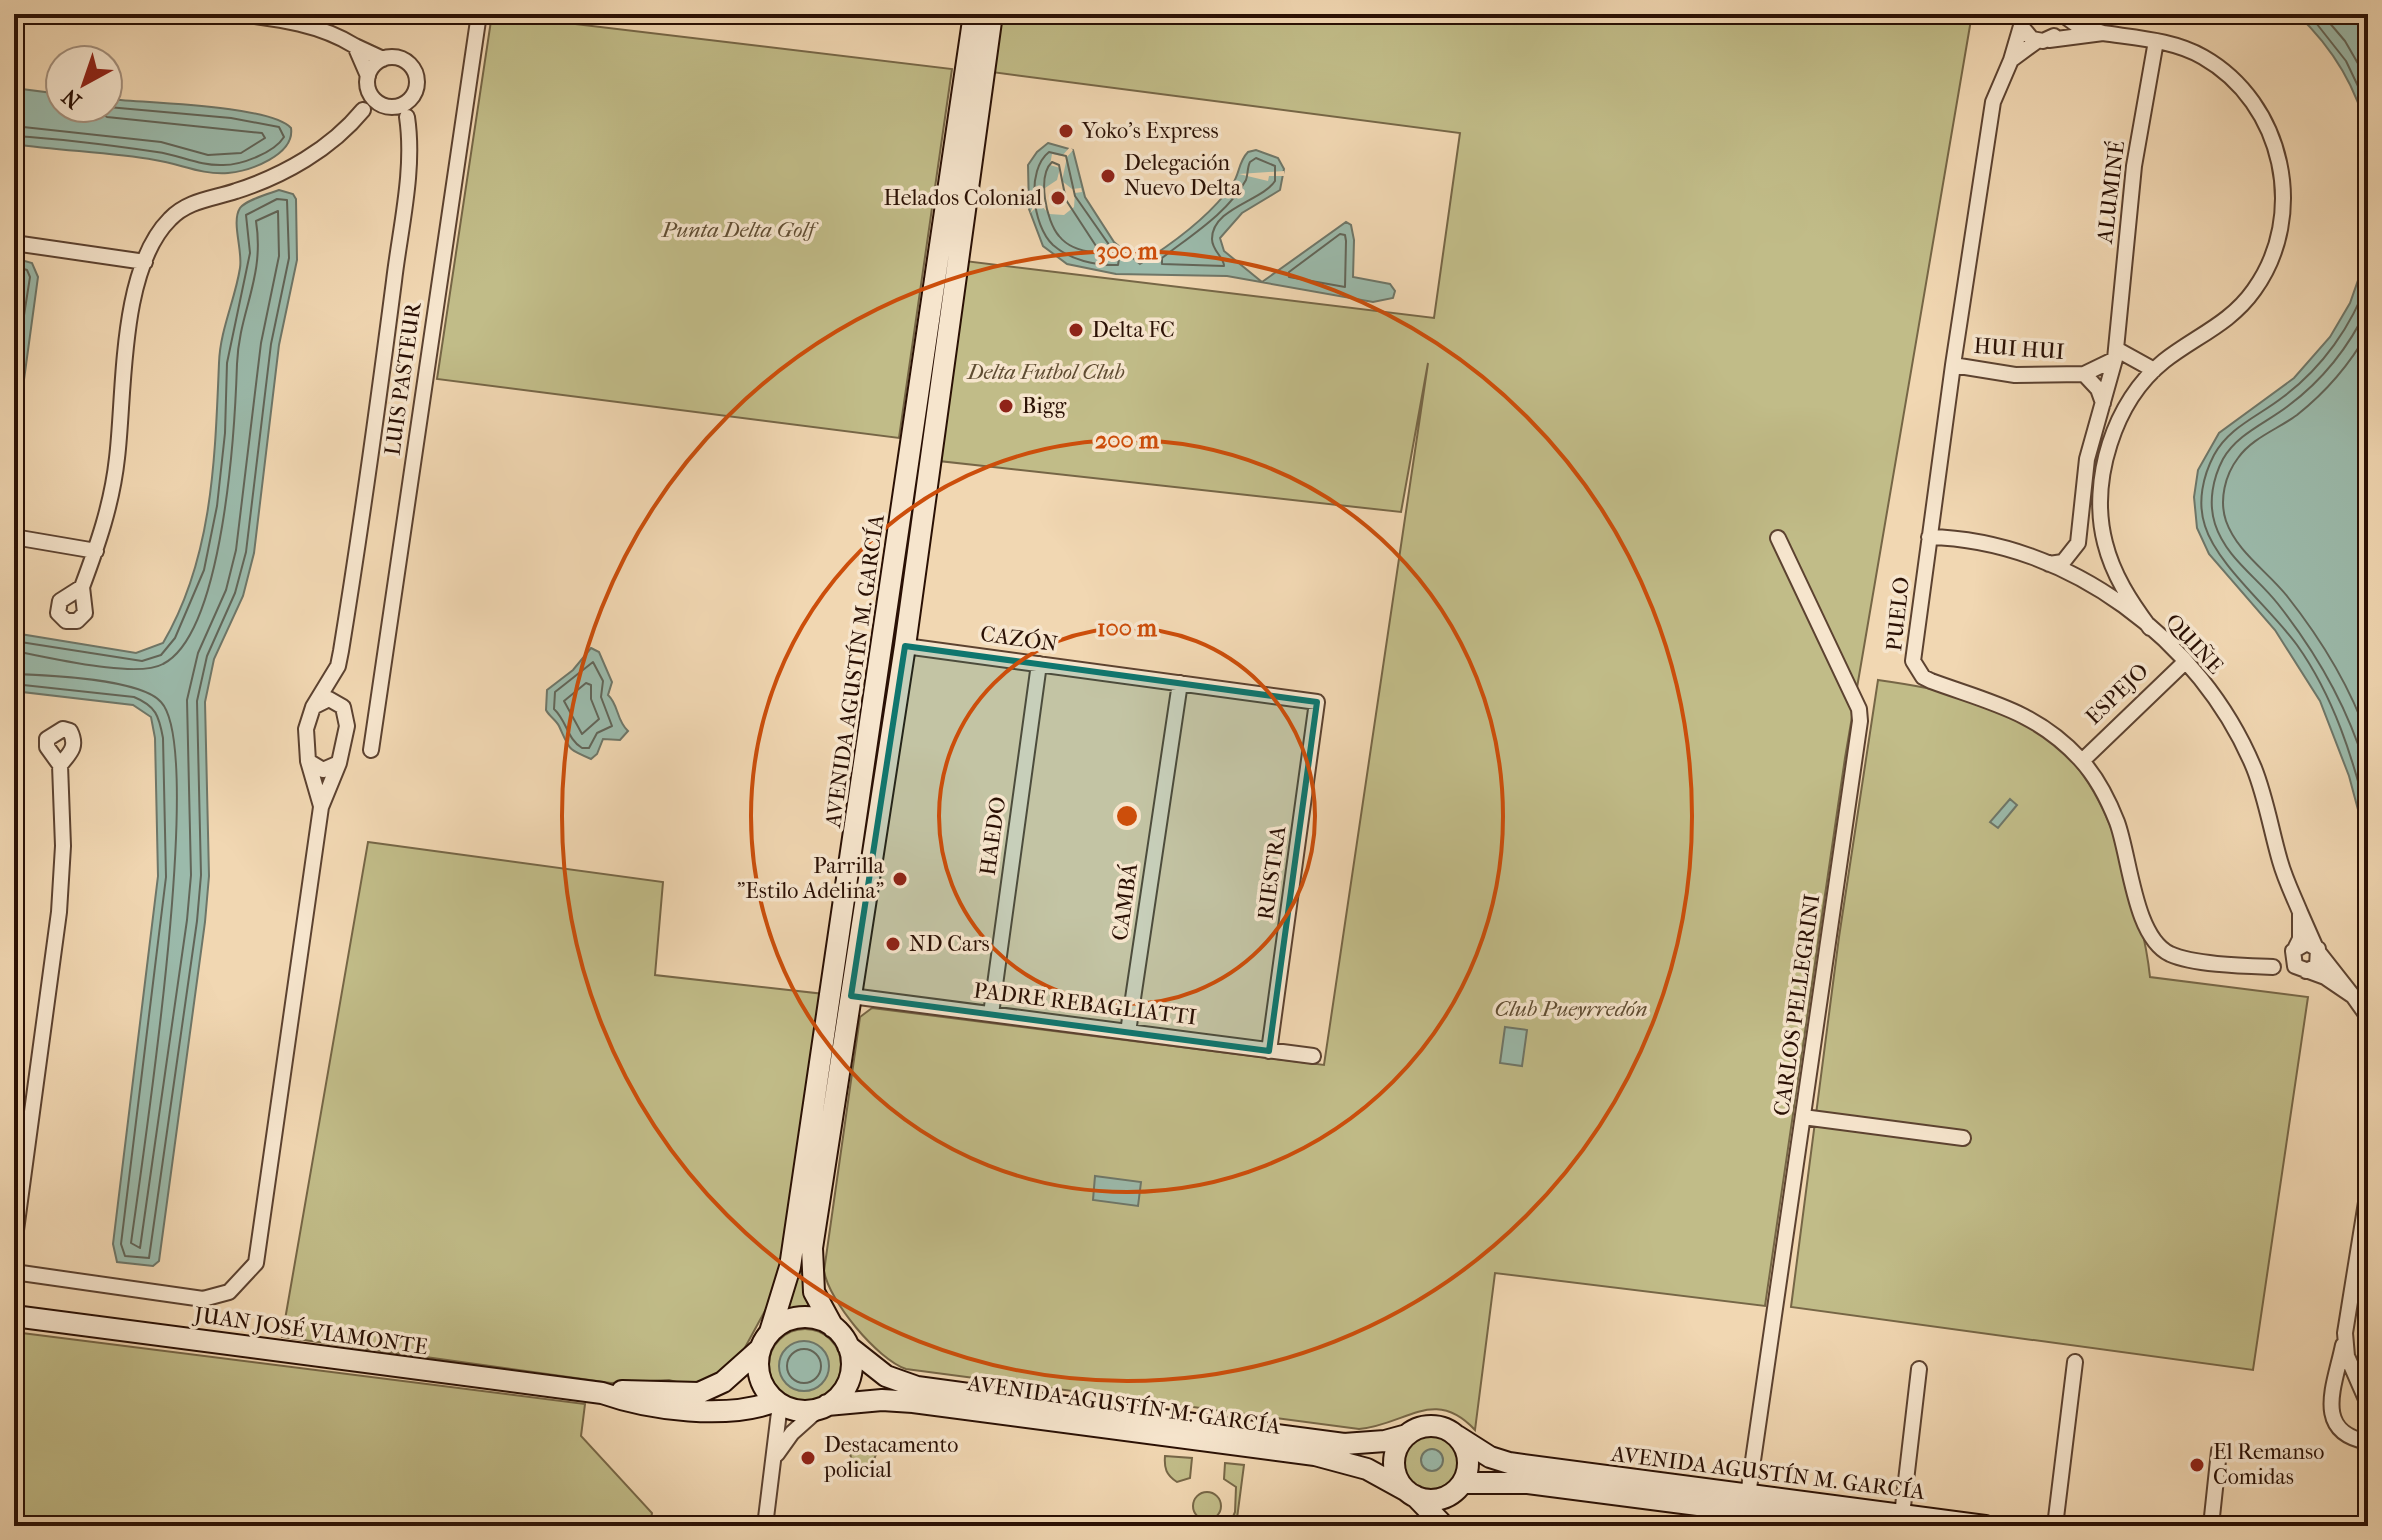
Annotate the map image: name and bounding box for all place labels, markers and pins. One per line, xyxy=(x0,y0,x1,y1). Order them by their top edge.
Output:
place label: Yoko's Express xyxy=(1081,118,1219,144)
marker: Yoko's Express xyxy=(1057,122,1075,140)
place label: Delegación Nuevo Delta xyxy=(1124,150,1242,201)
marker: Delegación Nuevo Delta xyxy=(1099,167,1117,185)
place label: Helados Colonial xyxy=(884,185,1042,211)
marker: Helados Colonial xyxy=(1049,189,1067,207)
place label: Delta FC xyxy=(1092,317,1175,343)
marker: Delta FC xyxy=(1067,321,1085,339)
place label: Bigg xyxy=(1022,393,1066,419)
marker: Bigg xyxy=(997,397,1015,415)
centre of rings xyxy=(1113,802,1141,830)
place label: Parrilla "Estilo Adelina" xyxy=(737,853,885,904)
marker: Parrilla "Estilo Adelina" xyxy=(891,870,909,888)
place label: ND Cars xyxy=(909,931,990,957)
marker: ND Cars xyxy=(884,935,902,953)
place label: Destacamento policial xyxy=(823,1432,958,1483)
place label: El Remanso Comidas xyxy=(2213,1439,2324,1490)
marker: Destacamento policial xyxy=(799,1449,817,1467)
marker: El Remanso Comidas xyxy=(2188,1456,2206,1474)

